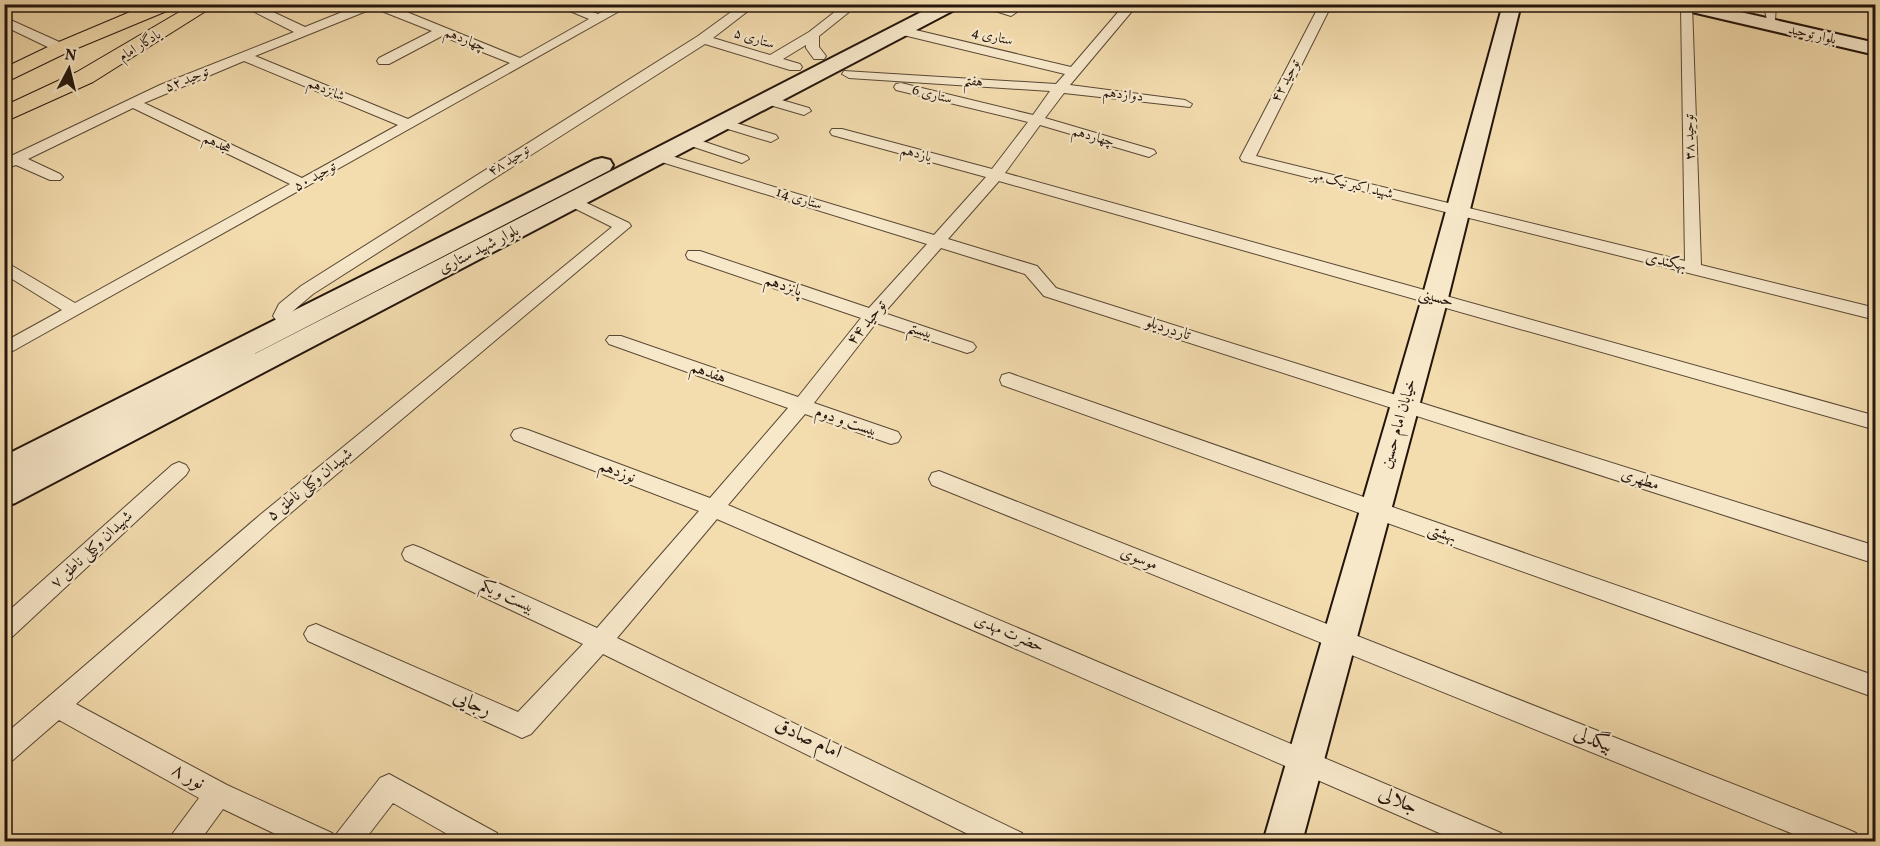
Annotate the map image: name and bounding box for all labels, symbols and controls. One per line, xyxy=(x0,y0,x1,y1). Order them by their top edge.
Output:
street label: بلوار توحید xyxy=(1786,20,1838,50)
street label: چهاردهم xyxy=(440,23,489,60)
street label: ستاری 4 xyxy=(969,23,1015,51)
street label: ستاری ۵ xyxy=(731,24,777,54)
street label: یادگار امام xyxy=(115,25,167,68)
north arrow xyxy=(39,39,99,99)
text: N xyxy=(63,44,78,68)
street label: توحید ۴۲ xyxy=(1267,56,1305,106)
street label: توحید ۵۲ xyxy=(162,62,212,97)
street label: هفتم xyxy=(962,72,983,95)
street label: شانزدهم xyxy=(303,74,348,109)
street label: ستاری 6 xyxy=(910,81,954,109)
street label: دوازدهم xyxy=(1101,83,1144,110)
street label: توحید ۳۸ xyxy=(1680,114,1700,160)
street label: چهاردهم xyxy=(1069,122,1116,155)
street label: هجدهم xyxy=(198,129,234,162)
street label: توحید ۴۸ xyxy=(485,141,534,181)
street label: یازدهم xyxy=(898,141,935,170)
street label: توحید ۵۰ xyxy=(290,157,340,196)
street label: شهید اکبر نیک مهر xyxy=(1307,165,1395,204)
street label: ستاری 14 xyxy=(774,183,825,215)
street label: بلوار شهید ستاری xyxy=(435,220,523,280)
street label: بهکندی xyxy=(1643,247,1689,277)
street label: پانزدهم xyxy=(760,269,806,306)
street label: حسینی xyxy=(1416,283,1456,313)
street label: توحید ۴۴ xyxy=(842,295,893,350)
street label: تاردردیلو xyxy=(1141,311,1194,347)
street label: بیستم xyxy=(903,317,936,349)
street label: هفدهم xyxy=(686,356,729,392)
street label: خیابان امام حسین xyxy=(1376,376,1424,472)
street label: بیست و دوم xyxy=(811,401,880,445)
street label: شهیدان وکیلی ناطق ۵ xyxy=(262,443,358,527)
street label: نوزدهم xyxy=(594,455,639,492)
street label: مطهری xyxy=(1618,464,1662,496)
street label: شهیدان وکیلی ناطق ۷ xyxy=(46,506,138,594)
street label: بهشتی xyxy=(1425,519,1459,549)
street label: موسوی xyxy=(1117,542,1161,576)
street label: بیست و یکم xyxy=(475,575,538,622)
street label: حضرت مهدی xyxy=(971,609,1047,659)
street label: رجایی xyxy=(448,683,496,725)
street label: امام صادق xyxy=(769,711,846,769)
street label: بیگدلی xyxy=(1569,720,1617,760)
street label: نور ۸ xyxy=(166,756,210,798)
street label: جلالی xyxy=(1374,780,1422,822)

